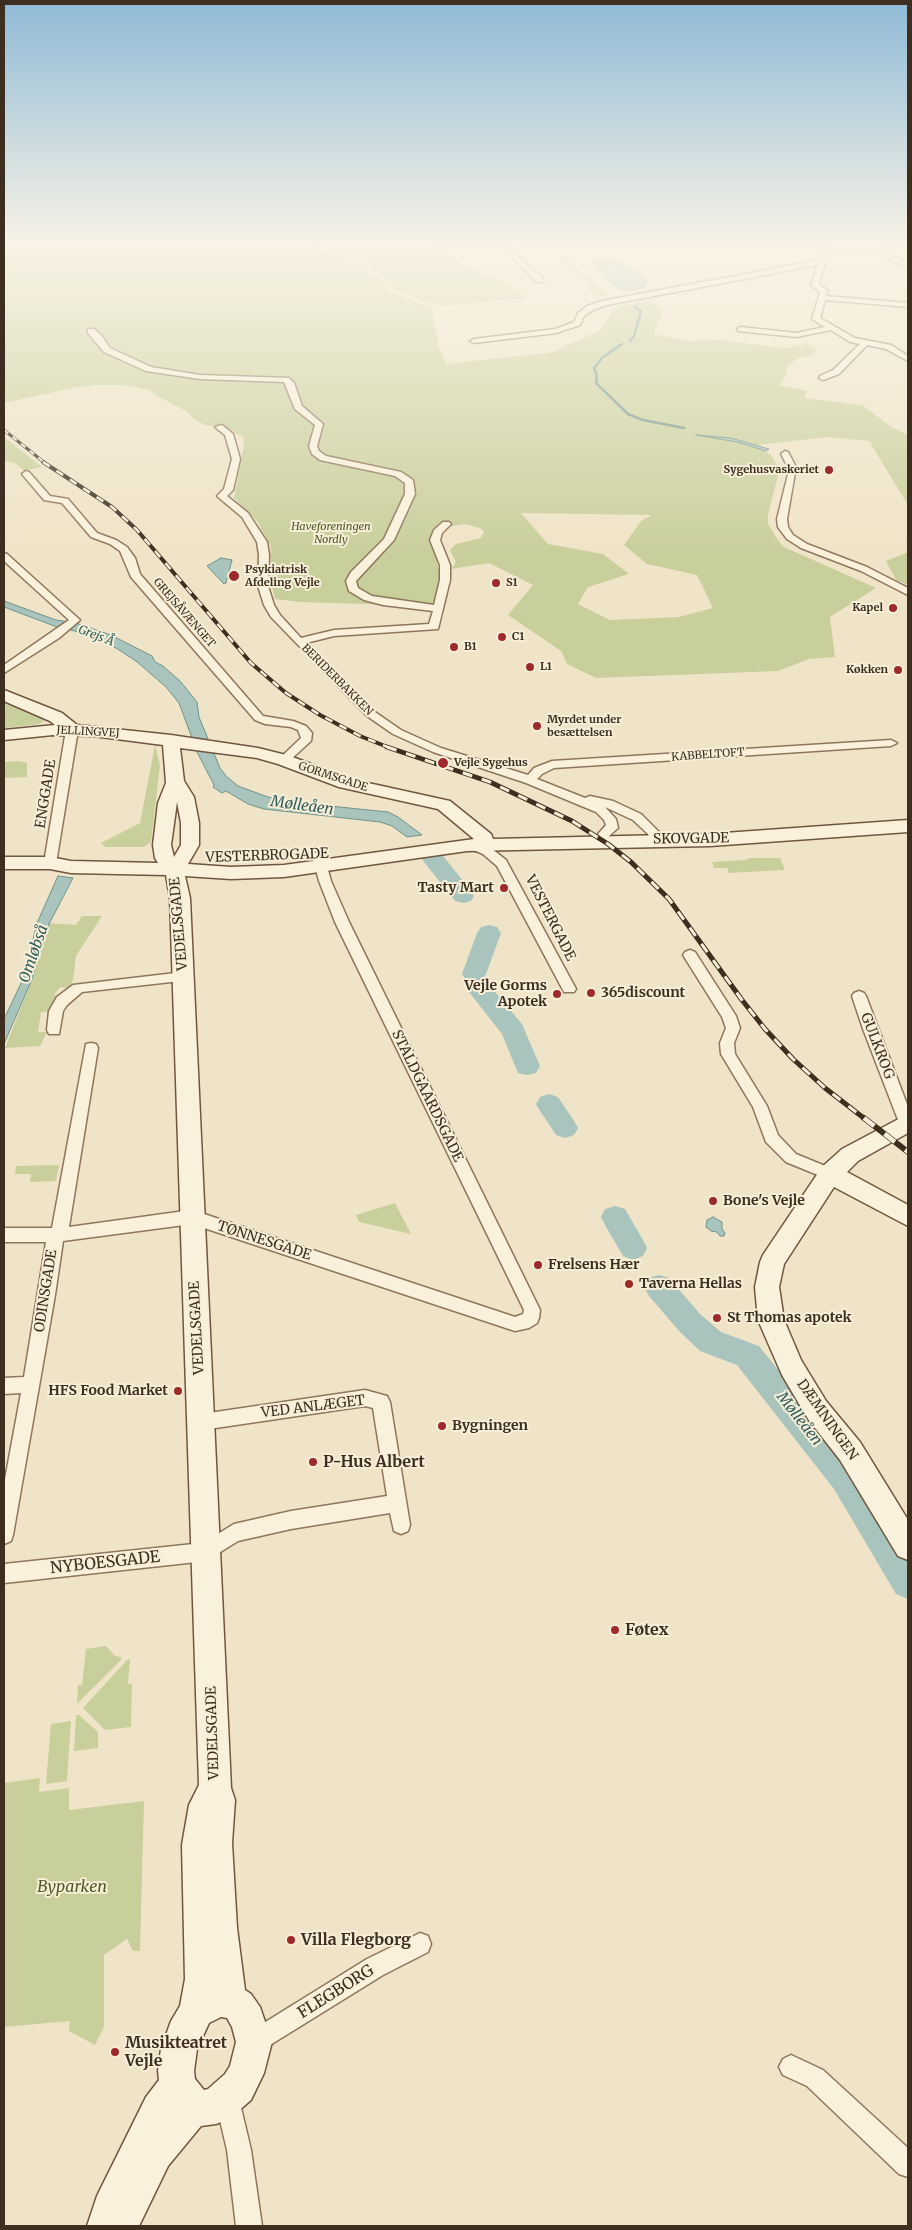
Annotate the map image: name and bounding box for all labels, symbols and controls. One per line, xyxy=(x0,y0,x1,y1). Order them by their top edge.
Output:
place label: Sygehusvaskeriet xyxy=(724,463,819,477)
marker: Sygehusvaskeriet xyxy=(823,464,835,476)
park label: Haveforeningen Nordly xyxy=(291,520,371,546)
place label: Psykiatrisk Afdeling Vejle xyxy=(245,563,320,589)
marker: Psykiatrisk Afdeling Vejle xyxy=(227,569,241,583)
street label: GREJSÅVÆNGET xyxy=(150,576,218,650)
place label: S1 xyxy=(506,576,518,590)
marker: S1 xyxy=(490,577,502,589)
place label: Kapel xyxy=(852,601,883,615)
marker: Kapel xyxy=(887,602,899,614)
water label: Grejs Å xyxy=(76,623,116,649)
place label: C1 xyxy=(512,630,524,644)
marker: C1 xyxy=(496,631,508,643)
place label: B1 xyxy=(464,640,477,654)
marker: B1 xyxy=(448,641,460,653)
street label: BERIDERBAKKEN xyxy=(299,642,375,718)
place label: L1 xyxy=(540,660,552,674)
marker: L1 xyxy=(524,661,536,673)
place label: Køkken xyxy=(846,663,888,677)
marker: Køkken xyxy=(892,664,904,676)
place label: Myrdet under besættelsen xyxy=(547,713,621,739)
marker: Myrdet under besættelsen xyxy=(531,720,543,732)
street label: JELLINGVEJ xyxy=(56,724,120,740)
street label: KABBELTOFT xyxy=(671,746,745,764)
marker: Vejle Sygehus xyxy=(436,756,450,770)
place label: Vejle Sygehus xyxy=(454,756,528,770)
street label: ENGGADE xyxy=(32,758,60,830)
street label: GORMSGADE xyxy=(297,760,369,794)
water label: Mølleåen xyxy=(269,793,335,819)
street label: SKOVGADE xyxy=(653,830,729,848)
street label: VESTERBROGADE xyxy=(205,845,329,867)
street label: VESTERGADE xyxy=(521,872,579,964)
street label: VEDELSGADE xyxy=(167,877,191,971)
place label: Tasty Mart xyxy=(418,880,494,896)
marker: Tasty Mart xyxy=(498,882,510,894)
water label: Omløbså xyxy=(16,923,52,985)
place label: Vejle Gorms Apotek xyxy=(464,978,547,1010)
place label: 365discount xyxy=(601,985,685,1001)
marker: 365discount xyxy=(585,987,597,999)
marker: Vejle Gorms Apotek xyxy=(551,988,563,1000)
street label: GULKROG xyxy=(857,1010,897,1082)
street label: STALDGAARDSGADE xyxy=(388,1027,466,1165)
place label: Bone's Vejle xyxy=(723,1193,805,1209)
marker: Bone's Vejle xyxy=(707,1195,719,1207)
street label: TØNNESGADE xyxy=(215,1218,313,1264)
street label: ODINSGADE xyxy=(31,1248,61,1334)
place label: Frelsens Hær xyxy=(548,1257,639,1273)
marker: Frelsens Hær xyxy=(532,1259,544,1271)
place label: Taverna Hellas xyxy=(639,1276,742,1292)
marker: Taverna Hellas xyxy=(623,1278,635,1290)
street label: VEDELSGADE xyxy=(186,1281,208,1375)
place label: St Thomas apotek xyxy=(727,1310,852,1326)
marker: St Thomas apotek xyxy=(711,1312,723,1324)
street label: DÆMNINGEN xyxy=(793,1376,861,1464)
place label: HFS Food Market xyxy=(48,1383,168,1399)
marker: HFS Food Market xyxy=(172,1385,184,1397)
water label: Mølleåen xyxy=(772,1389,826,1449)
street label: VED ANLÆGET xyxy=(260,1392,366,1422)
place label: Bygningen xyxy=(452,1418,528,1434)
marker: Bygningen xyxy=(436,1420,448,1432)
place label: P-Hus Albert xyxy=(323,1452,425,1472)
marker: P-Hus Albert xyxy=(307,1456,319,1468)
street label: NYBOESGADE xyxy=(49,1548,161,1578)
place label: Føtex xyxy=(625,1620,669,1640)
marker: Føtex xyxy=(609,1624,621,1636)
street label: VEDELSGADE xyxy=(203,1686,223,1780)
park label: Byparken xyxy=(37,1877,107,1897)
place label: Villa Flegborg xyxy=(301,1930,411,1950)
marker: Villa Flegborg xyxy=(285,1934,297,1946)
street label: FLEGBORG xyxy=(294,1961,378,2023)
place label: Musikteatret Vejle xyxy=(125,2033,227,2071)
marker: Musikteatret Vejle xyxy=(109,2046,121,2058)

